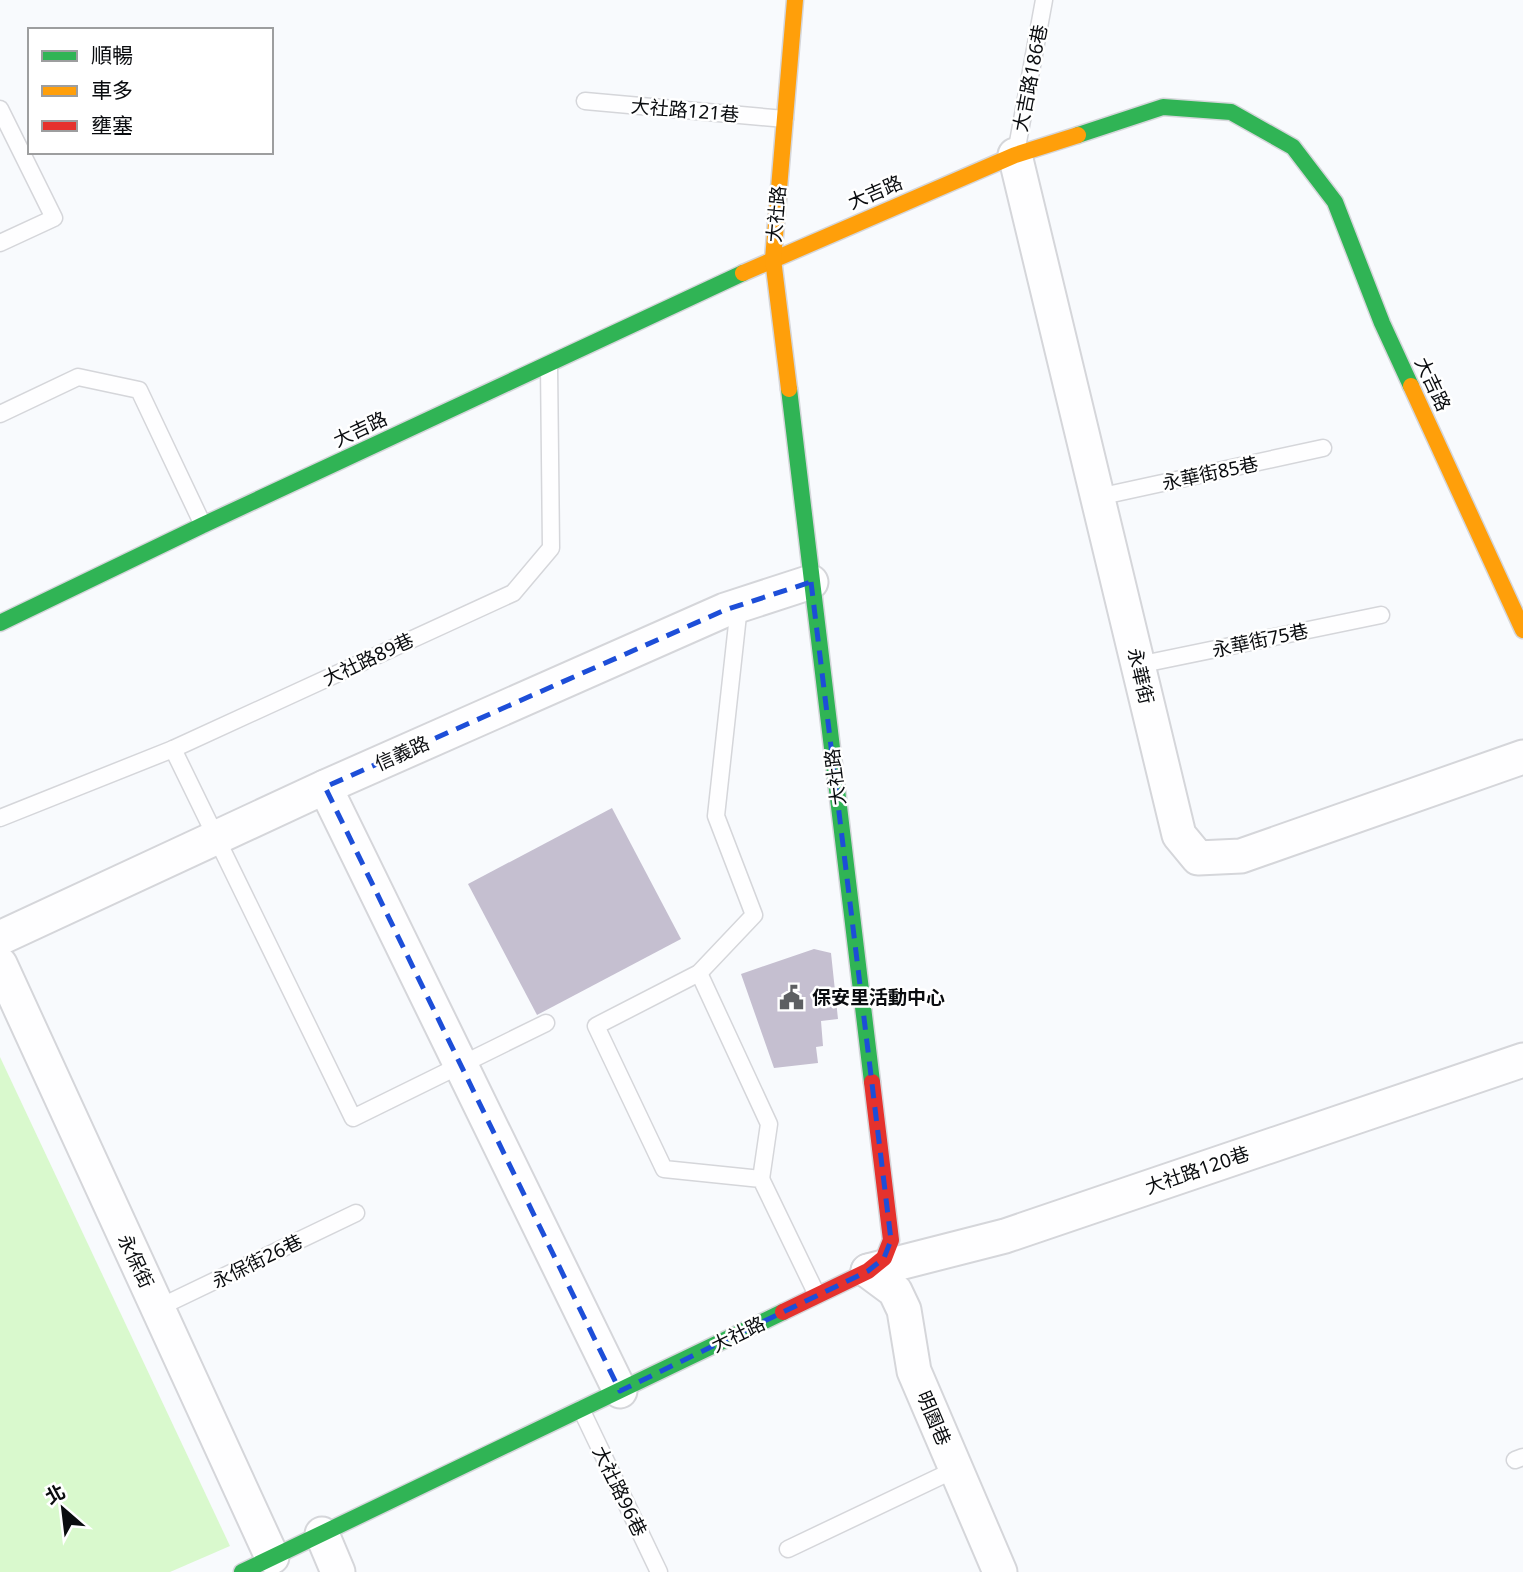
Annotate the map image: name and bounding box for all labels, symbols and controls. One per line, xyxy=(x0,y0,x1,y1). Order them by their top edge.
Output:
street label: 大吉路186巷 xyxy=(1007,22,1053,134)
legend xyxy=(28,28,273,154)
text: 順暢 xyxy=(91,41,133,69)
text: 車多 xyxy=(91,76,133,104)
street label: 大社路121巷 xyxy=(630,92,740,128)
text: 壅塞 xyxy=(91,111,133,139)
street label: 大吉路 xyxy=(844,169,906,215)
street label: 大社路 xyxy=(761,184,791,244)
street label: 大吉路 xyxy=(1409,353,1457,415)
street label: 大吉路 xyxy=(329,405,391,453)
street label: 永華街85巷 xyxy=(1159,450,1261,496)
street label: 永華街75巷 xyxy=(1209,617,1311,663)
street label: 大社路89巷 xyxy=(318,627,418,691)
street label: 永華街 xyxy=(1122,645,1160,707)
street label: 信義路 xyxy=(371,730,433,776)
street label: 大社路 xyxy=(819,747,851,807)
public building icon: 保安里活動中心 xyxy=(778,983,806,1011)
place label: 保安里活動中心 xyxy=(812,984,945,1010)
street label: 大社路120巷 xyxy=(1141,1140,1253,1200)
street label: 永保街26巷 xyxy=(207,1228,307,1294)
street label: 永保街 xyxy=(112,1230,160,1292)
street label: 大社路 xyxy=(707,1310,769,1358)
street label: 明園巷 xyxy=(911,1387,957,1449)
street label: 大社路96巷 xyxy=(587,1441,653,1541)
north arrow xyxy=(28,1474,98,1544)
text: 北 xyxy=(41,1478,70,1510)

